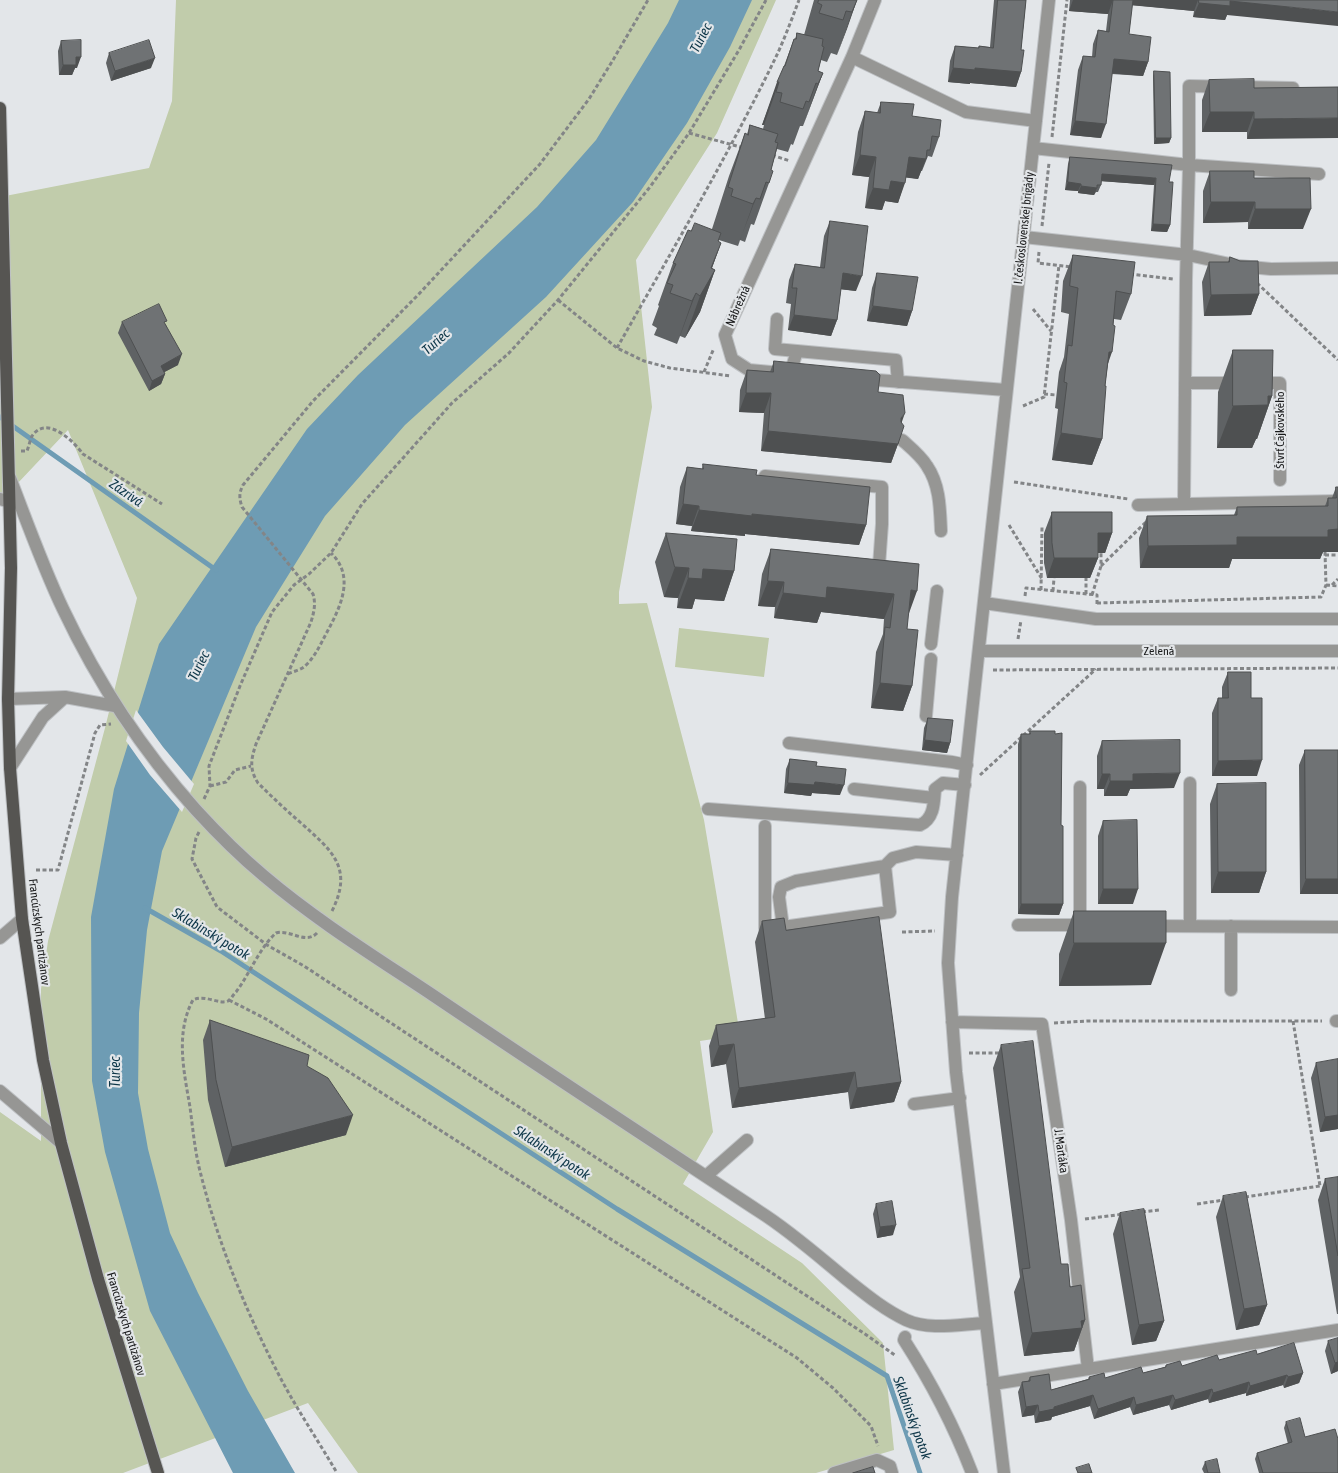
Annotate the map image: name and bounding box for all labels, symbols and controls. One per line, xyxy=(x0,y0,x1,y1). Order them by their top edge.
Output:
water label: Turiec xyxy=(686,20,716,56)
street label: I. československej brigády xyxy=(1011,171,1037,285)
street label: Nábrežná xyxy=(723,283,753,329)
water label: Turiec xyxy=(419,326,453,358)
street label: Štvrť Čajkovského xyxy=(1273,391,1287,469)
water label: Zázrivá xyxy=(106,475,146,511)
street label: Zelená xyxy=(1144,644,1174,658)
water label: Turiec xyxy=(185,648,213,684)
street label: Francúzskych partizánov xyxy=(25,878,53,986)
water label: Sklabinský potok xyxy=(169,904,253,964)
water label: Turiec xyxy=(108,1057,124,1087)
water label: Sklabinský potok xyxy=(511,1122,593,1184)
street label: J. Martáka xyxy=(1051,1128,1071,1174)
street label: Francúzskych partizánov xyxy=(103,1271,149,1377)
water label: Sklabinský potok xyxy=(889,1374,935,1462)

